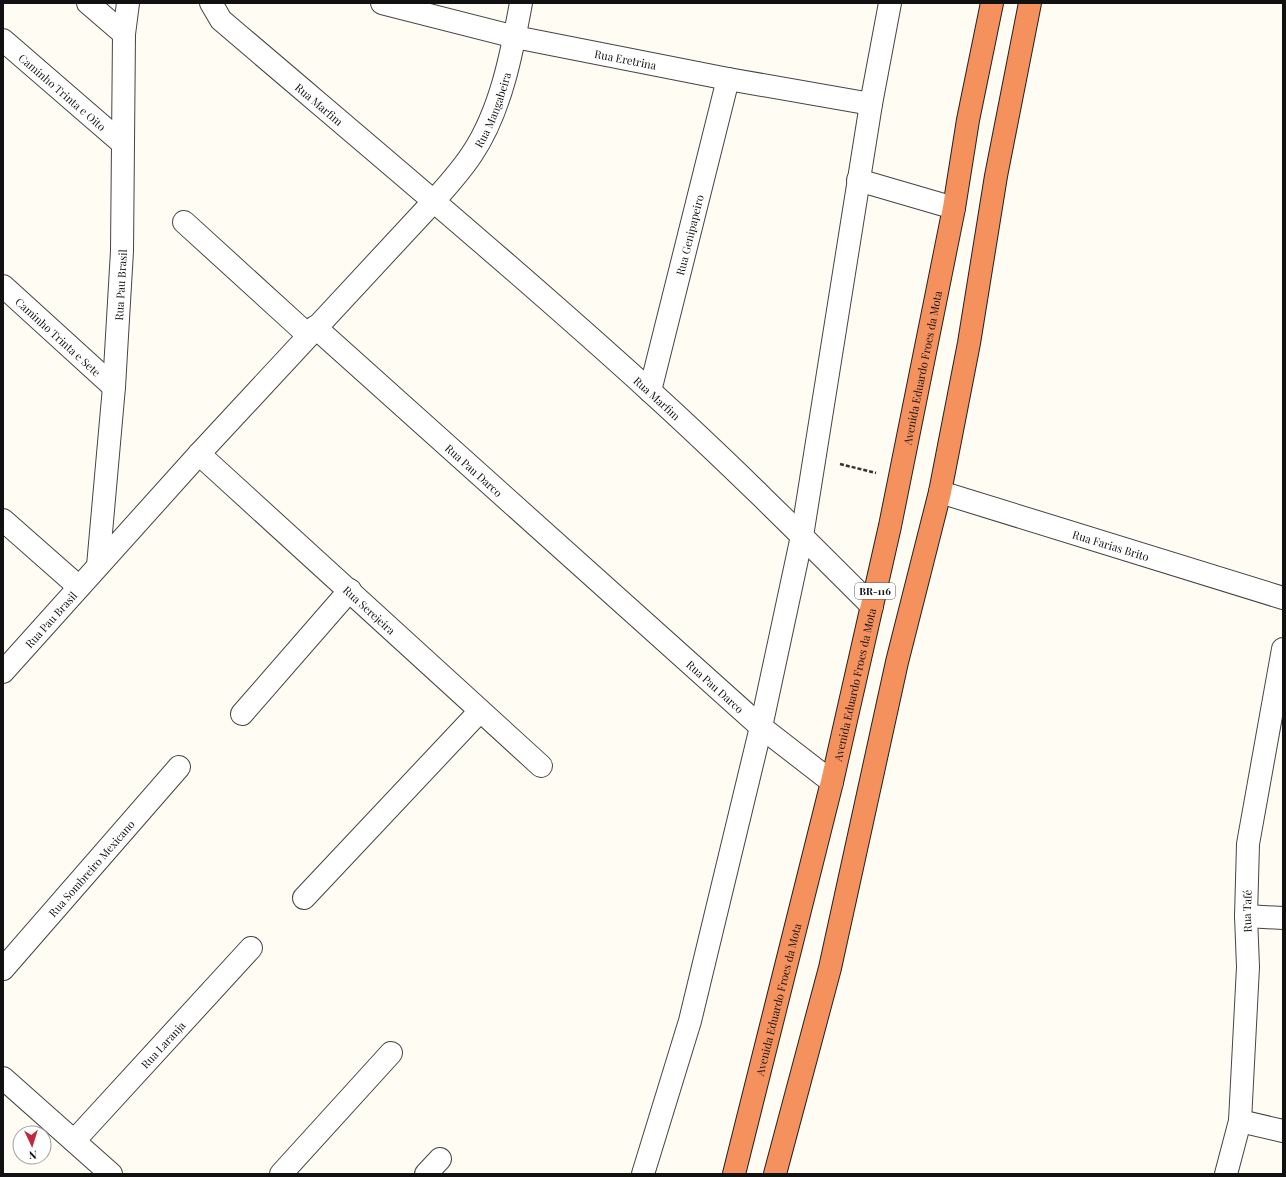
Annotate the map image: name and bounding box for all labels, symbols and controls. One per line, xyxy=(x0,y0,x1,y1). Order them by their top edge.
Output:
street label: Rua Eretrina xyxy=(593,45,658,72)
street label: Caminho Trinta e Oito xyxy=(16,50,110,134)
street label: Rua Mangabeira xyxy=(470,70,514,150)
street label: Rua Marfim xyxy=(292,79,347,129)
street label: Rua Genipapeiro xyxy=(672,193,706,277)
street label: Rua Pau Brasil xyxy=(110,249,130,321)
street label: Avenida Eduardo Froes da Mota xyxy=(899,289,945,447)
street label: Caminho Trinta e Sete xyxy=(13,294,105,380)
street label: Rua Marfim xyxy=(631,373,684,423)
street label: Rua Pau Darco xyxy=(442,440,506,500)
street label: Rua Farias Brito xyxy=(1071,526,1151,564)
street label: Rua Serejeira xyxy=(340,582,399,638)
road number: BR-116 xyxy=(855,583,895,599)
street label: Rua Pau Brasil xyxy=(21,588,80,651)
street label: Avenida Eduardo Froes da Mota xyxy=(829,606,879,764)
street label: Rua Pau Darco xyxy=(684,657,747,716)
street label: Rua Sombreiro Mexicano xyxy=(45,816,137,920)
street label: Rua Tafé xyxy=(1238,889,1254,933)
street label: Avenida Eduardo Froes da Mota xyxy=(751,921,804,1078)
street label: Rua Laranja xyxy=(137,1017,188,1071)
north arrow xyxy=(12,1125,52,1165)
text: N xyxy=(28,1148,37,1163)

